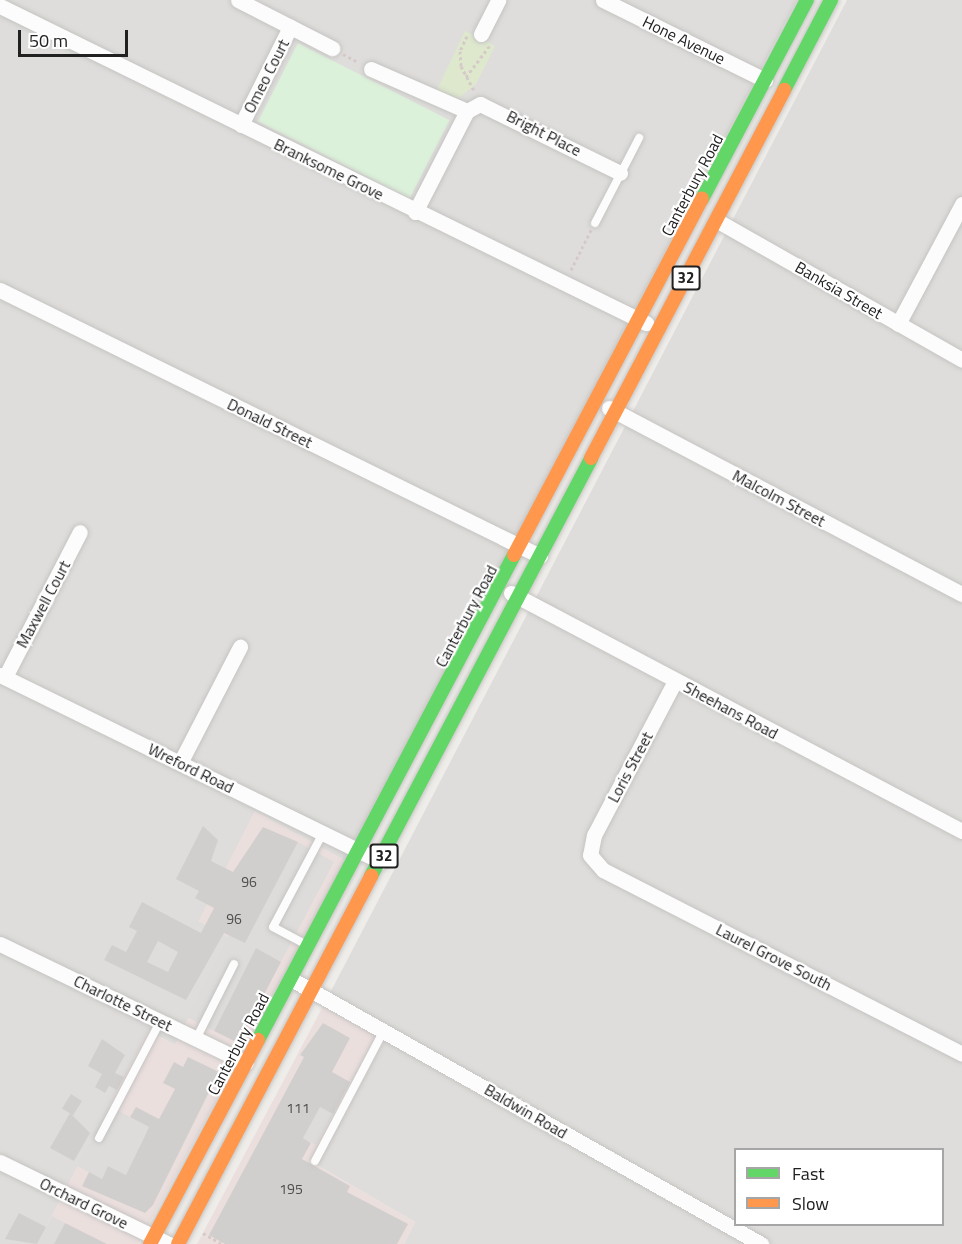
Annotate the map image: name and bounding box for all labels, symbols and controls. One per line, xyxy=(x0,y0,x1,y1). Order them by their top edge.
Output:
street label: Hone Avenue xyxy=(640,12,728,68)
scale bar xyxy=(21,18,130,56)
text: 50 m xyxy=(29,27,68,54)
street label: Omeo Court xyxy=(239,36,293,116)
street label: Bright Place xyxy=(504,106,584,160)
street label: Canterbury Road xyxy=(657,131,727,239)
street label: Branksome Grove xyxy=(271,134,387,204)
street label: Banksia Street xyxy=(792,257,886,323)
road number: 32 xyxy=(671,266,701,290)
street label: Donald Street xyxy=(224,394,316,452)
street label: Malcolm Street xyxy=(729,466,829,530)
street label: Maxwell Court xyxy=(12,557,74,651)
street label: Canterbury Road xyxy=(431,562,501,670)
street label: Sheehans Road xyxy=(680,677,782,743)
street label: Loris Street xyxy=(603,728,657,806)
street label: Wreford Road xyxy=(145,739,237,797)
road number: 32 xyxy=(369,844,399,868)
house number: 96 xyxy=(241,874,257,890)
house number: 96 xyxy=(226,911,242,927)
street label: Laurel Grove South xyxy=(713,920,835,994)
street label: Charlotte Street xyxy=(71,971,175,1035)
street label: Canterbury Road xyxy=(203,990,273,1098)
street label: Baldwin Road xyxy=(481,1080,571,1142)
house number: 111 xyxy=(286,1100,310,1116)
legend xyxy=(734,1148,944,1226)
text: Fast xyxy=(792,1160,825,1187)
street label: Orchard Grove xyxy=(37,1173,131,1233)
house number: 195 xyxy=(279,1181,303,1197)
text: Slow xyxy=(792,1190,829,1217)

